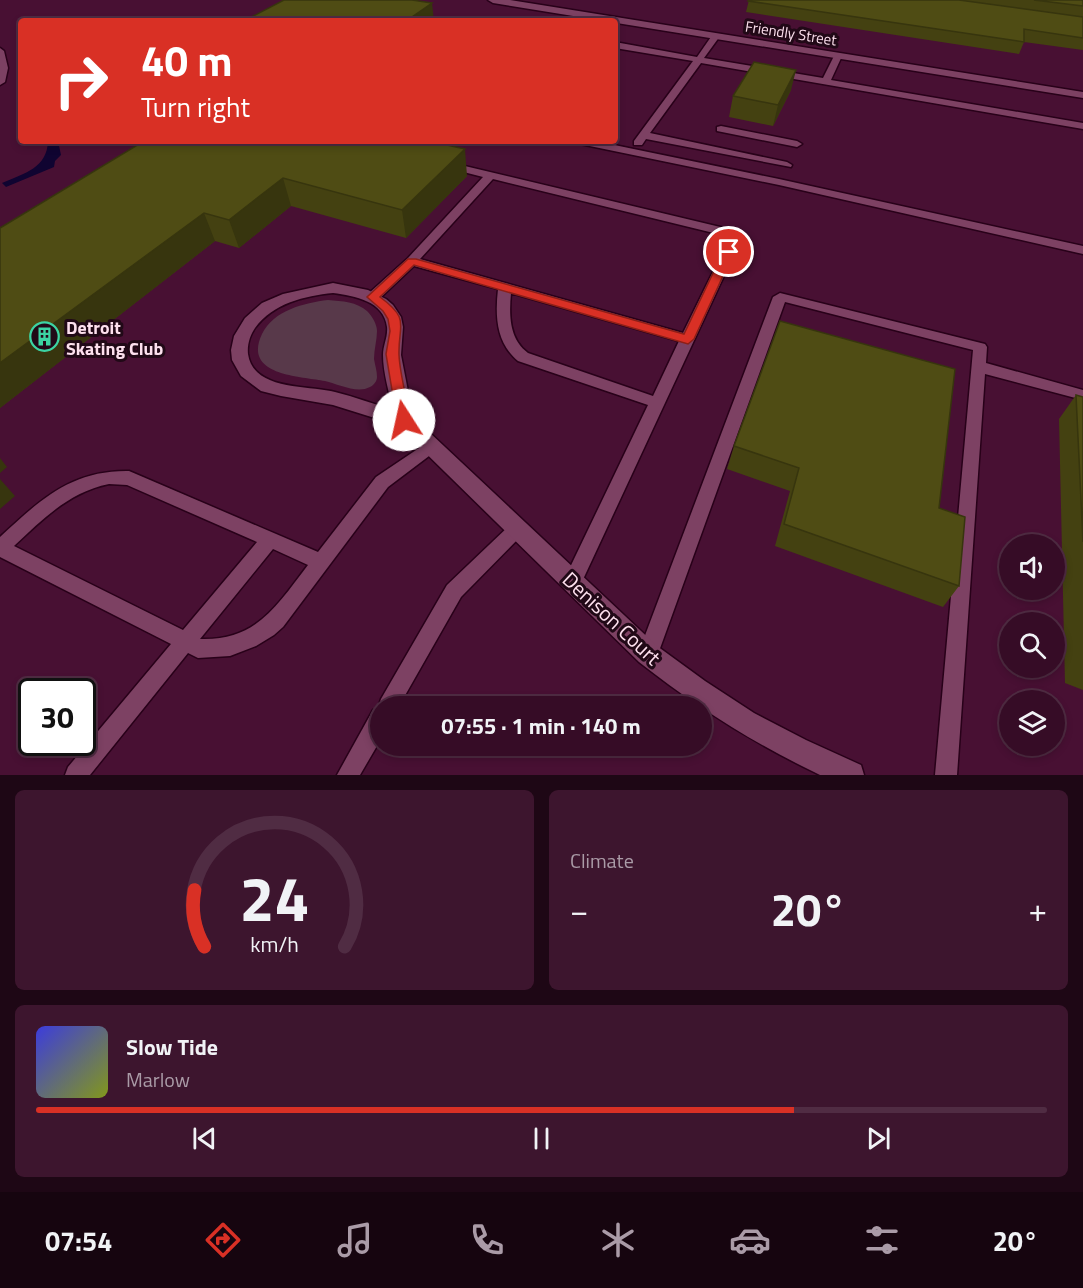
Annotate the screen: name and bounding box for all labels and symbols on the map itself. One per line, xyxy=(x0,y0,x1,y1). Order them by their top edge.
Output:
street label: Friendly Street xyxy=(744,14,839,52)
pin xyxy=(703,226,754,277)
place label: Detroit Skating Club xyxy=(66,314,164,362)
building icon: Detroit Skating Club xyxy=(29,321,61,353)
position arrow xyxy=(372,388,436,452)
street label: Denison Court xyxy=(555,564,669,673)
speed limit sign: 30 xyxy=(18,678,96,756)

